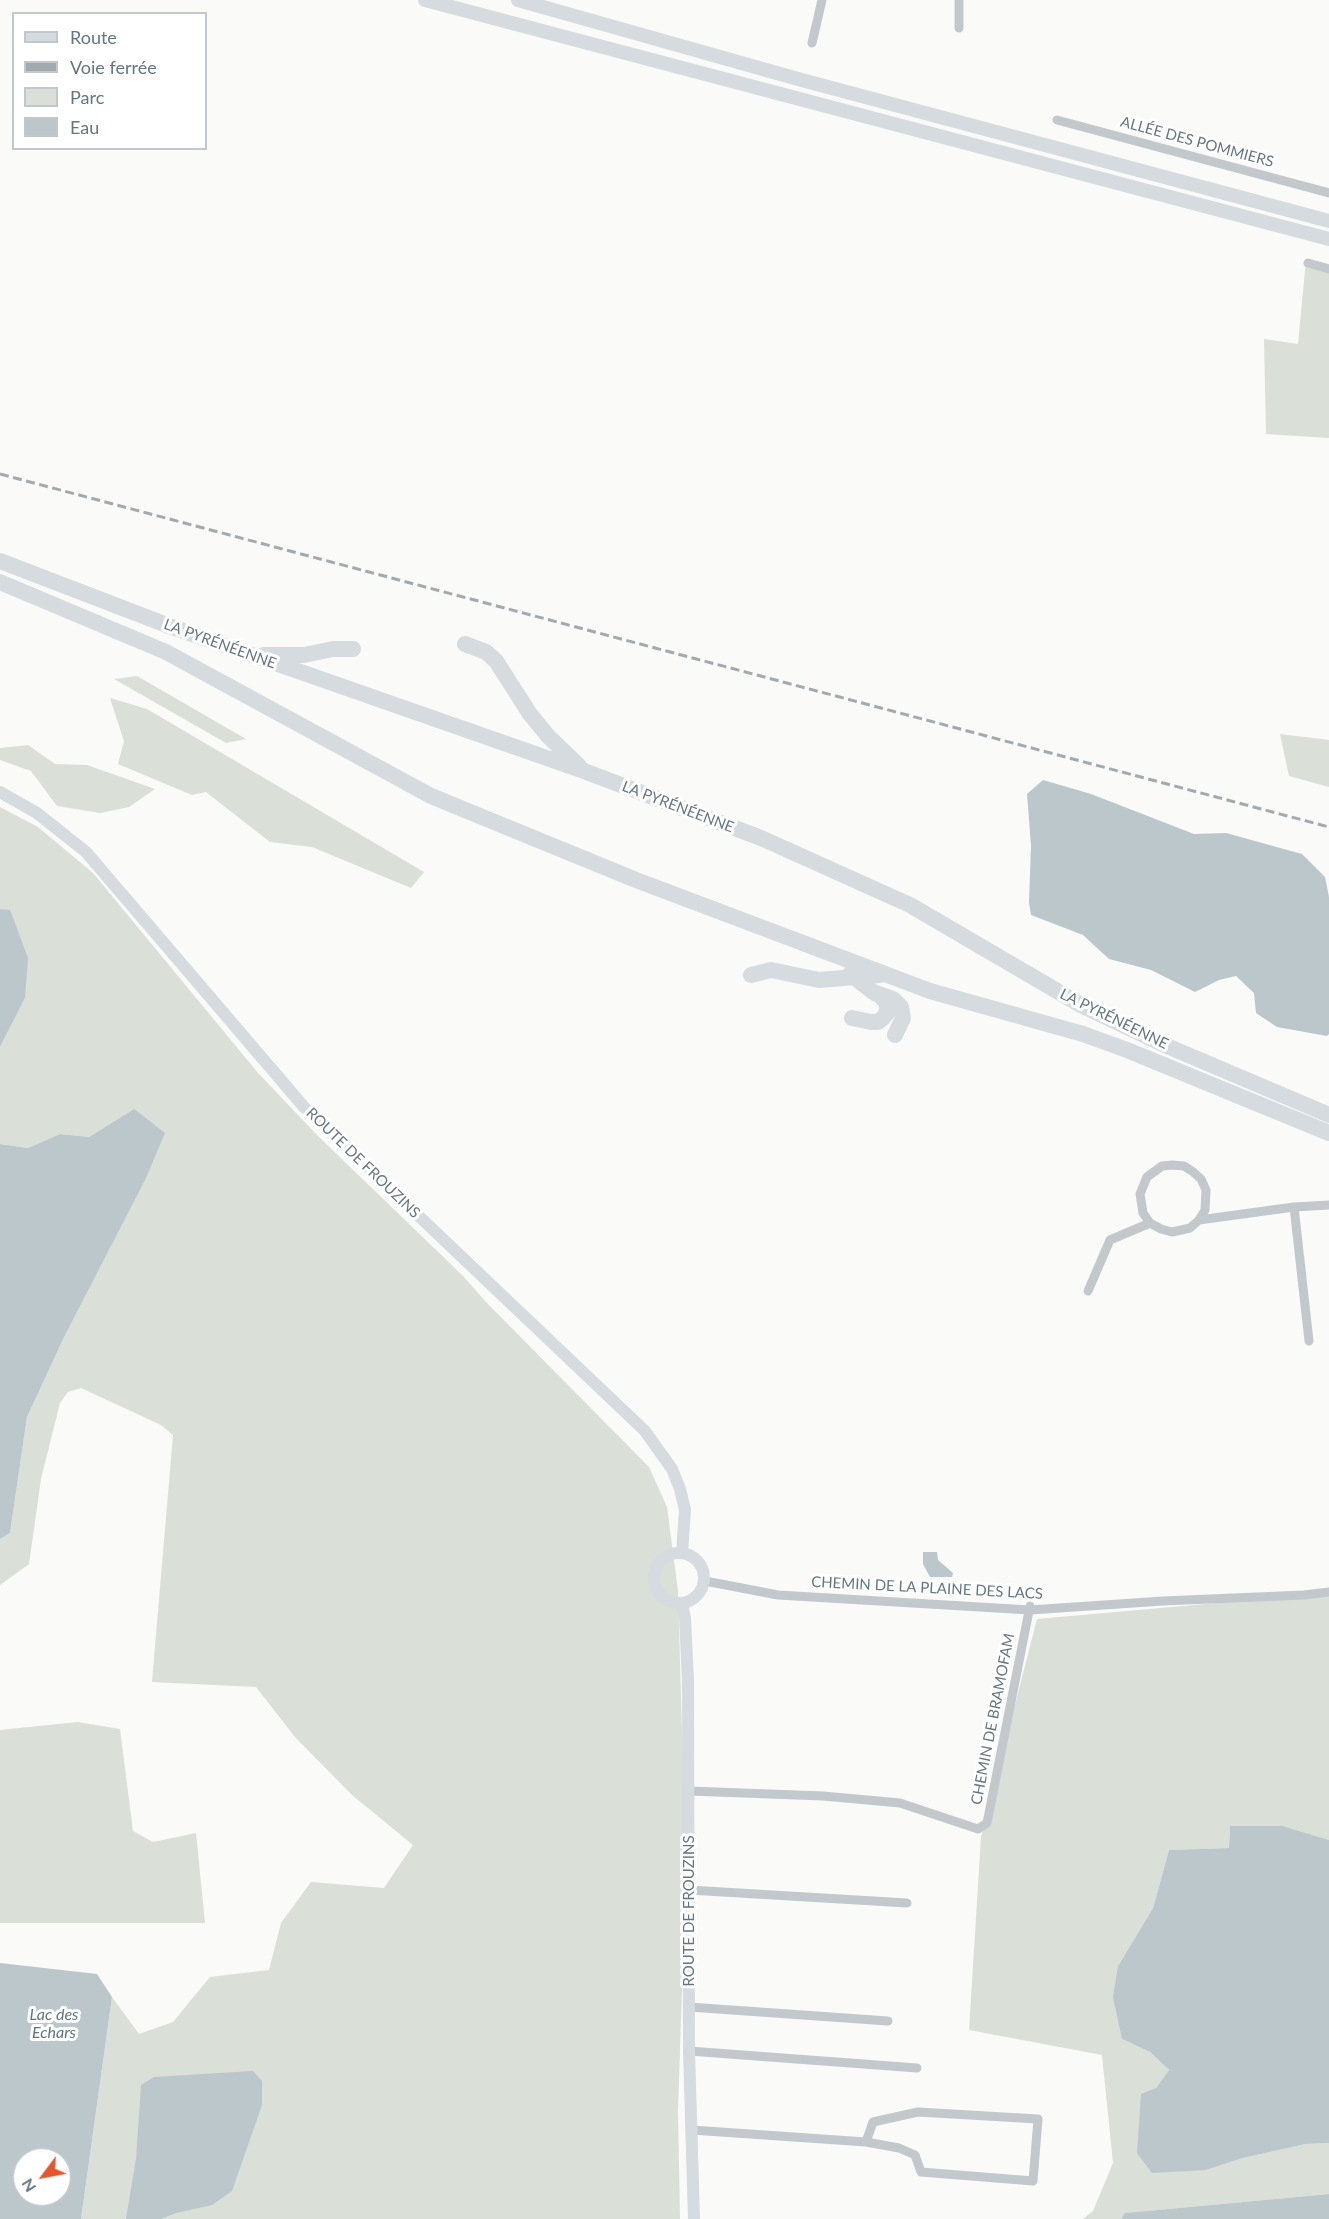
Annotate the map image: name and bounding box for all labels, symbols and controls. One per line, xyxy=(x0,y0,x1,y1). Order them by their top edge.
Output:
legend xyxy=(12,12,207,150)
text: Route xyxy=(70,26,117,48)
text: Voie ferrée xyxy=(70,56,157,78)
text: Parc xyxy=(70,86,104,108)
street label: ALLÉE DES POMMIERS xyxy=(1118,113,1276,171)
text: Eau xyxy=(70,116,99,138)
street label: LA PYRÉNÉENNE xyxy=(161,615,279,673)
street label: LA PYRÉNÉENNE xyxy=(620,777,736,837)
street label: LA PYRÉNÉENNE xyxy=(1057,985,1171,1053)
street label: ROUTE DE FROUZINS xyxy=(302,1104,424,1222)
street label: CHEMIN DE LA PLAINE DES LACS xyxy=(811,1573,1043,1603)
street label: CHEMIN DE BRAMOFAM xyxy=(968,1632,1018,1806)
street label: ROUTE DE FROUZINS xyxy=(680,1835,698,1987)
water label: Lac des Echars xyxy=(29,2005,79,2043)
north arrow xyxy=(12,2147,72,2207)
text: N xyxy=(17,2175,39,2196)

